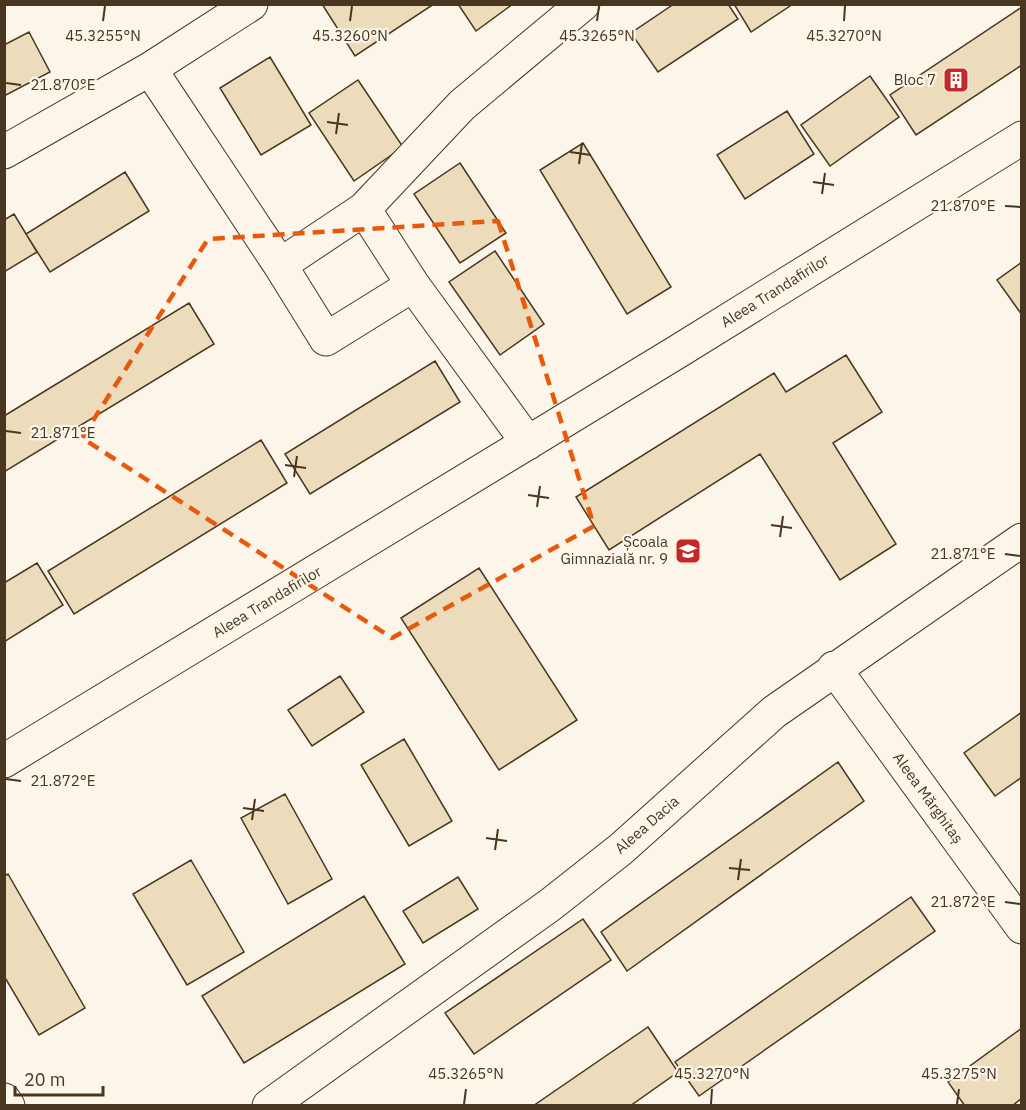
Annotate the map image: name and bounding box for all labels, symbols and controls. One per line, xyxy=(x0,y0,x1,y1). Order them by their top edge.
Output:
text: 45.3255°N xyxy=(65,26,141,45)
text: 45.3260°N xyxy=(312,26,388,45)
text: 45.3265°N xyxy=(559,26,635,45)
text: 45.3270°N xyxy=(806,26,882,45)
building icon: Bloc 7 xyxy=(941,65,971,95)
place label: Bloc 7 xyxy=(894,70,936,89)
text: 21.870°E xyxy=(31,75,95,94)
text: 21.870°E xyxy=(931,196,995,215)
street label: Aleea Trandafirilor xyxy=(717,249,833,332)
text: 21.871°E xyxy=(31,423,95,442)
place label: Școala Gimnazială nr. 9 xyxy=(560,532,668,568)
school or university icon: Școala Gimnazială nr. 9 xyxy=(673,536,703,566)
text: 21.871°E xyxy=(931,544,995,563)
street label: Aleea Trandafirilor xyxy=(209,561,325,642)
street label: Aleea Mărghitaș xyxy=(889,748,968,847)
text: 21.872°E xyxy=(31,771,95,790)
street label: Aleea Dacia xyxy=(611,792,683,858)
text: 21.872°E xyxy=(931,892,995,911)
scale bar xyxy=(15,1059,104,1097)
text: 45.3265°N xyxy=(428,1064,504,1083)
text: 45.3270°N xyxy=(674,1064,750,1083)
text: 45.3275°N xyxy=(921,1064,997,1083)
text: 20 m xyxy=(24,1068,66,1091)

